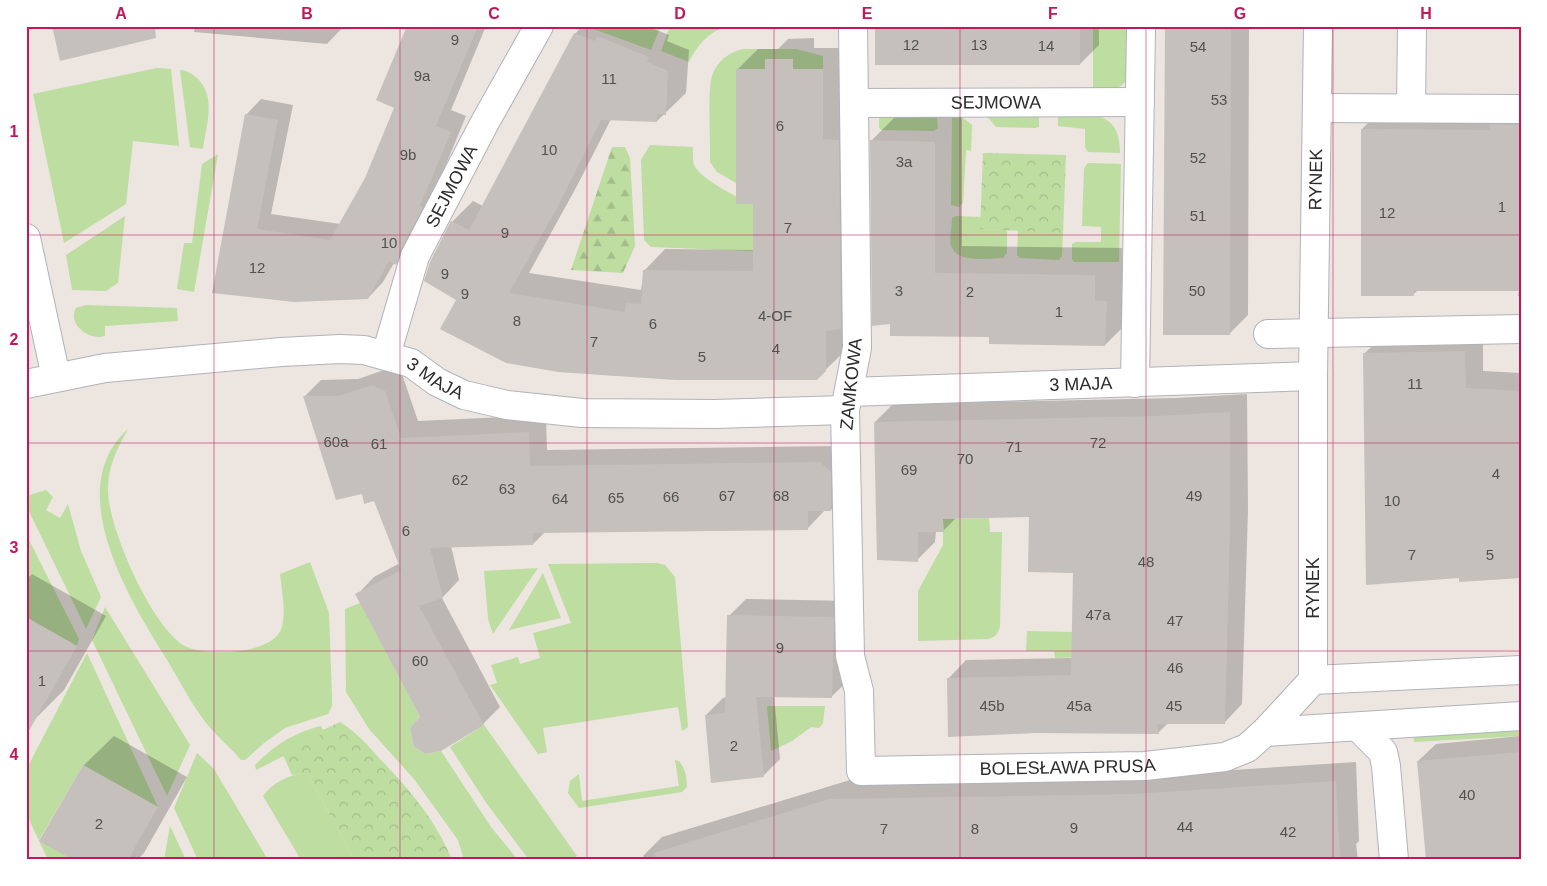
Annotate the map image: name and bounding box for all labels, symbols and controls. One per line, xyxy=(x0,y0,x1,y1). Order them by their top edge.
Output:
text: A xyxy=(115,5,127,22)
text: B xyxy=(301,5,313,22)
text: C xyxy=(488,5,500,22)
text: D xyxy=(674,5,686,22)
text: E xyxy=(862,5,873,22)
text: F xyxy=(1048,5,1058,22)
text: G xyxy=(1234,5,1246,22)
text: H xyxy=(1420,5,1432,22)
house number: 9 xyxy=(451,31,459,48)
house number: 12 xyxy=(903,36,919,53)
house number: 13 xyxy=(971,36,987,53)
house number: 14 xyxy=(1038,37,1054,54)
house number: 54 xyxy=(1190,38,1206,55)
house number: 9a xyxy=(414,67,431,84)
house number: 11 xyxy=(601,70,617,87)
house number: 53 xyxy=(1211,91,1227,108)
street label: SEJMOWA xyxy=(951,92,1041,113)
house number: 6 xyxy=(776,117,784,134)
text: 1 xyxy=(10,123,19,140)
street label: SEJMOWA xyxy=(422,141,481,231)
house number: 10 xyxy=(541,141,557,158)
house number: 9b xyxy=(400,146,416,163)
house number: 52 xyxy=(1190,149,1206,166)
street label: RYNEK xyxy=(1305,149,1326,211)
house number: 3a xyxy=(896,153,913,170)
house number: 1 xyxy=(1498,198,1506,215)
house number: 12 xyxy=(1379,204,1395,221)
house number: 51 xyxy=(1190,207,1206,224)
house number: 7 xyxy=(784,219,792,236)
house number: 9 xyxy=(501,224,509,241)
house number: 10 xyxy=(381,234,397,251)
house number: 12 xyxy=(249,259,265,276)
house number: 9 xyxy=(441,265,449,282)
house number: 3 xyxy=(895,282,903,299)
house number: 50 xyxy=(1189,282,1205,299)
house number: 2 xyxy=(966,283,974,300)
house number: 9 xyxy=(461,285,469,302)
house number: 1 xyxy=(1055,303,1063,320)
house number: 4-OF xyxy=(758,307,792,324)
house number: 8 xyxy=(513,312,521,329)
house number: 6 xyxy=(649,315,657,332)
text: 2 xyxy=(10,331,19,348)
house number: 7 xyxy=(590,333,598,350)
street label: ZAMKOWA xyxy=(836,337,866,431)
house number: 4 xyxy=(772,340,780,357)
house number: 5 xyxy=(698,348,706,365)
street label: 3 MAJA xyxy=(403,353,467,403)
street label: 3 MAJA xyxy=(1049,373,1113,395)
house number: 11 xyxy=(1407,375,1423,392)
house number: 60a xyxy=(323,433,349,450)
house number: 72 xyxy=(1090,434,1106,451)
house number: 61 xyxy=(371,435,387,452)
house number: 71 xyxy=(1006,438,1022,455)
house number: 70 xyxy=(957,450,973,467)
house number: 69 xyxy=(901,461,917,478)
house number: 4 xyxy=(1492,465,1500,482)
house number: 62 xyxy=(452,471,468,488)
house number: 63 xyxy=(499,480,515,497)
house number: 67 xyxy=(719,487,735,504)
house number: 68 xyxy=(773,487,789,504)
house number: 49 xyxy=(1186,487,1202,504)
house number: 66 xyxy=(663,488,679,505)
house number: 65 xyxy=(608,489,624,506)
house number: 64 xyxy=(552,490,568,507)
house number: 10 xyxy=(1384,492,1400,509)
house number: 6 xyxy=(402,522,410,539)
text: 3 xyxy=(10,539,19,556)
house number: 7 xyxy=(1408,546,1416,563)
house number: 5 xyxy=(1486,546,1494,563)
house number: 48 xyxy=(1138,553,1154,570)
street label: RYNEK xyxy=(1303,557,1323,619)
house number: 47a xyxy=(1085,606,1111,623)
house number: 47 xyxy=(1167,612,1183,629)
house number: 9 xyxy=(776,639,784,656)
house number: 60 xyxy=(412,652,428,669)
house number: 46 xyxy=(1167,659,1183,676)
house number: 1 xyxy=(38,672,46,689)
house number: 45b xyxy=(979,697,1005,714)
house number: 45a xyxy=(1066,697,1092,714)
house number: 45 xyxy=(1166,697,1182,714)
house number: 2 xyxy=(730,737,738,754)
text: 4 xyxy=(10,746,19,763)
street label: BOLESŁAWA PRUSA xyxy=(979,755,1157,779)
house number: 40 xyxy=(1459,786,1475,803)
house number: 2 xyxy=(95,815,103,832)
house number: 44 xyxy=(1177,818,1193,835)
house number: 9 xyxy=(1070,819,1078,836)
house number: 7 xyxy=(880,820,888,837)
house number: 8 xyxy=(971,820,979,837)
house number: 42 xyxy=(1280,823,1296,840)

